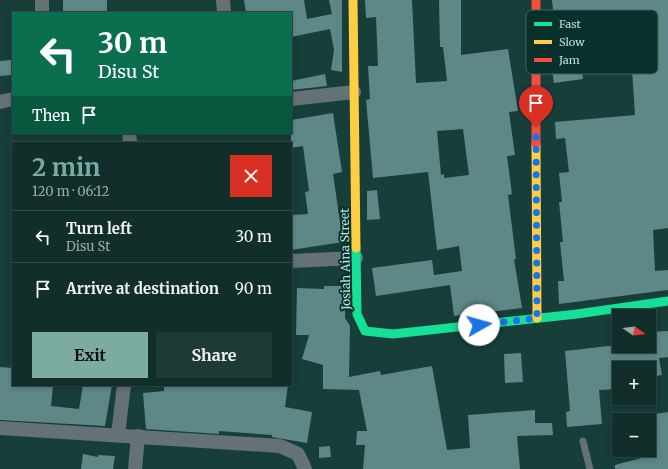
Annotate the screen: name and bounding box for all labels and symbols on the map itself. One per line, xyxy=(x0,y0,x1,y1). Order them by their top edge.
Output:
legend xyxy=(526,10,658,74)
text: Fast xyxy=(559,17,582,31)
text: Slow xyxy=(559,35,585,49)
text: Jam xyxy=(558,53,580,67)
pin xyxy=(519,86,553,127)
street label: Josiah Aina Street xyxy=(337,208,353,311)
position arrow xyxy=(458,304,500,346)
north arrow xyxy=(612,309,656,353)

